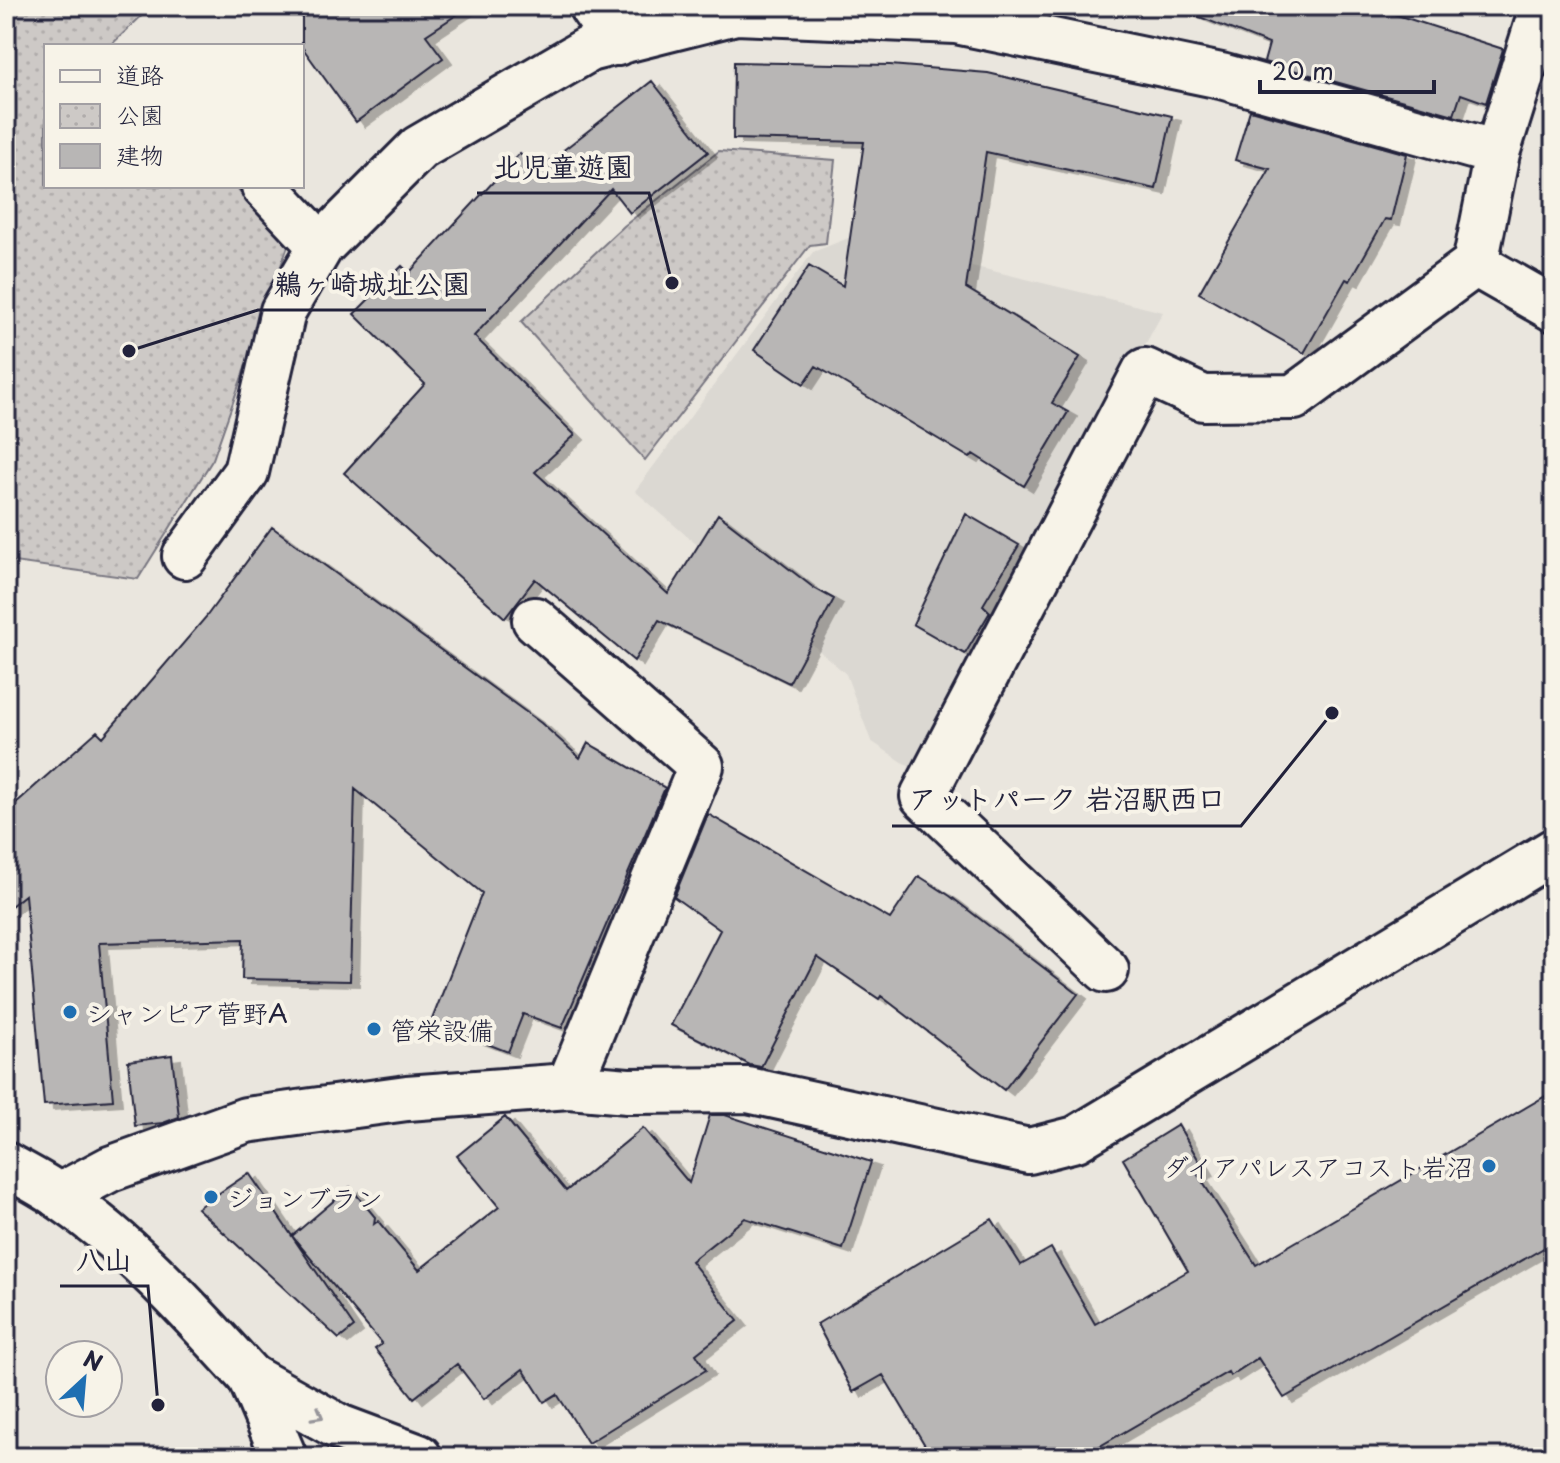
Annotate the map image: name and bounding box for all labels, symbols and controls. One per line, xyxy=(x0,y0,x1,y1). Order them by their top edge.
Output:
legend xyxy=(44,44,304,188)
scale bar xyxy=(1260,44,1434,94)
text: 20 m xyxy=(1272,52,1334,88)
text: 道路 xyxy=(116,56,164,92)
text: 公園 xyxy=(116,96,164,132)
text: 建物 xyxy=(116,136,164,172)
callout: 北児童遊園 xyxy=(477,141,649,193)
text: 北児童遊園 xyxy=(493,144,633,187)
callout: 鵜ヶ崎城址公園 xyxy=(258,258,486,310)
text: 鵜ヶ崎城址公園 xyxy=(274,261,470,304)
callout: アットパーク 岩沼駅西口 xyxy=(892,774,1241,826)
text: アットパーク 岩沼駅西口 xyxy=(909,776,1226,819)
place label: シャンピア菅野A xyxy=(86,993,288,1032)
marker: シャンピア菅野A xyxy=(61,1003,79,1021)
place label: 管栄設備 xyxy=(390,1010,494,1049)
marker: 管栄設備 xyxy=(365,1020,383,1038)
place label: ダイアパレスアコスト岩沼 xyxy=(1163,1147,1473,1186)
marker: ダイアパレスアコスト岩沼 xyxy=(1480,1157,1498,1175)
place label: ジョンブラン xyxy=(227,1178,383,1217)
marker: ジョンブラン xyxy=(202,1188,220,1206)
callout: 八山 xyxy=(60,1234,148,1286)
text: 八山 xyxy=(76,1237,132,1280)
north arrow xyxy=(44,1339,124,1419)
text: N xyxy=(78,1341,108,1378)
one-way arrow xyxy=(309,1405,324,1421)

